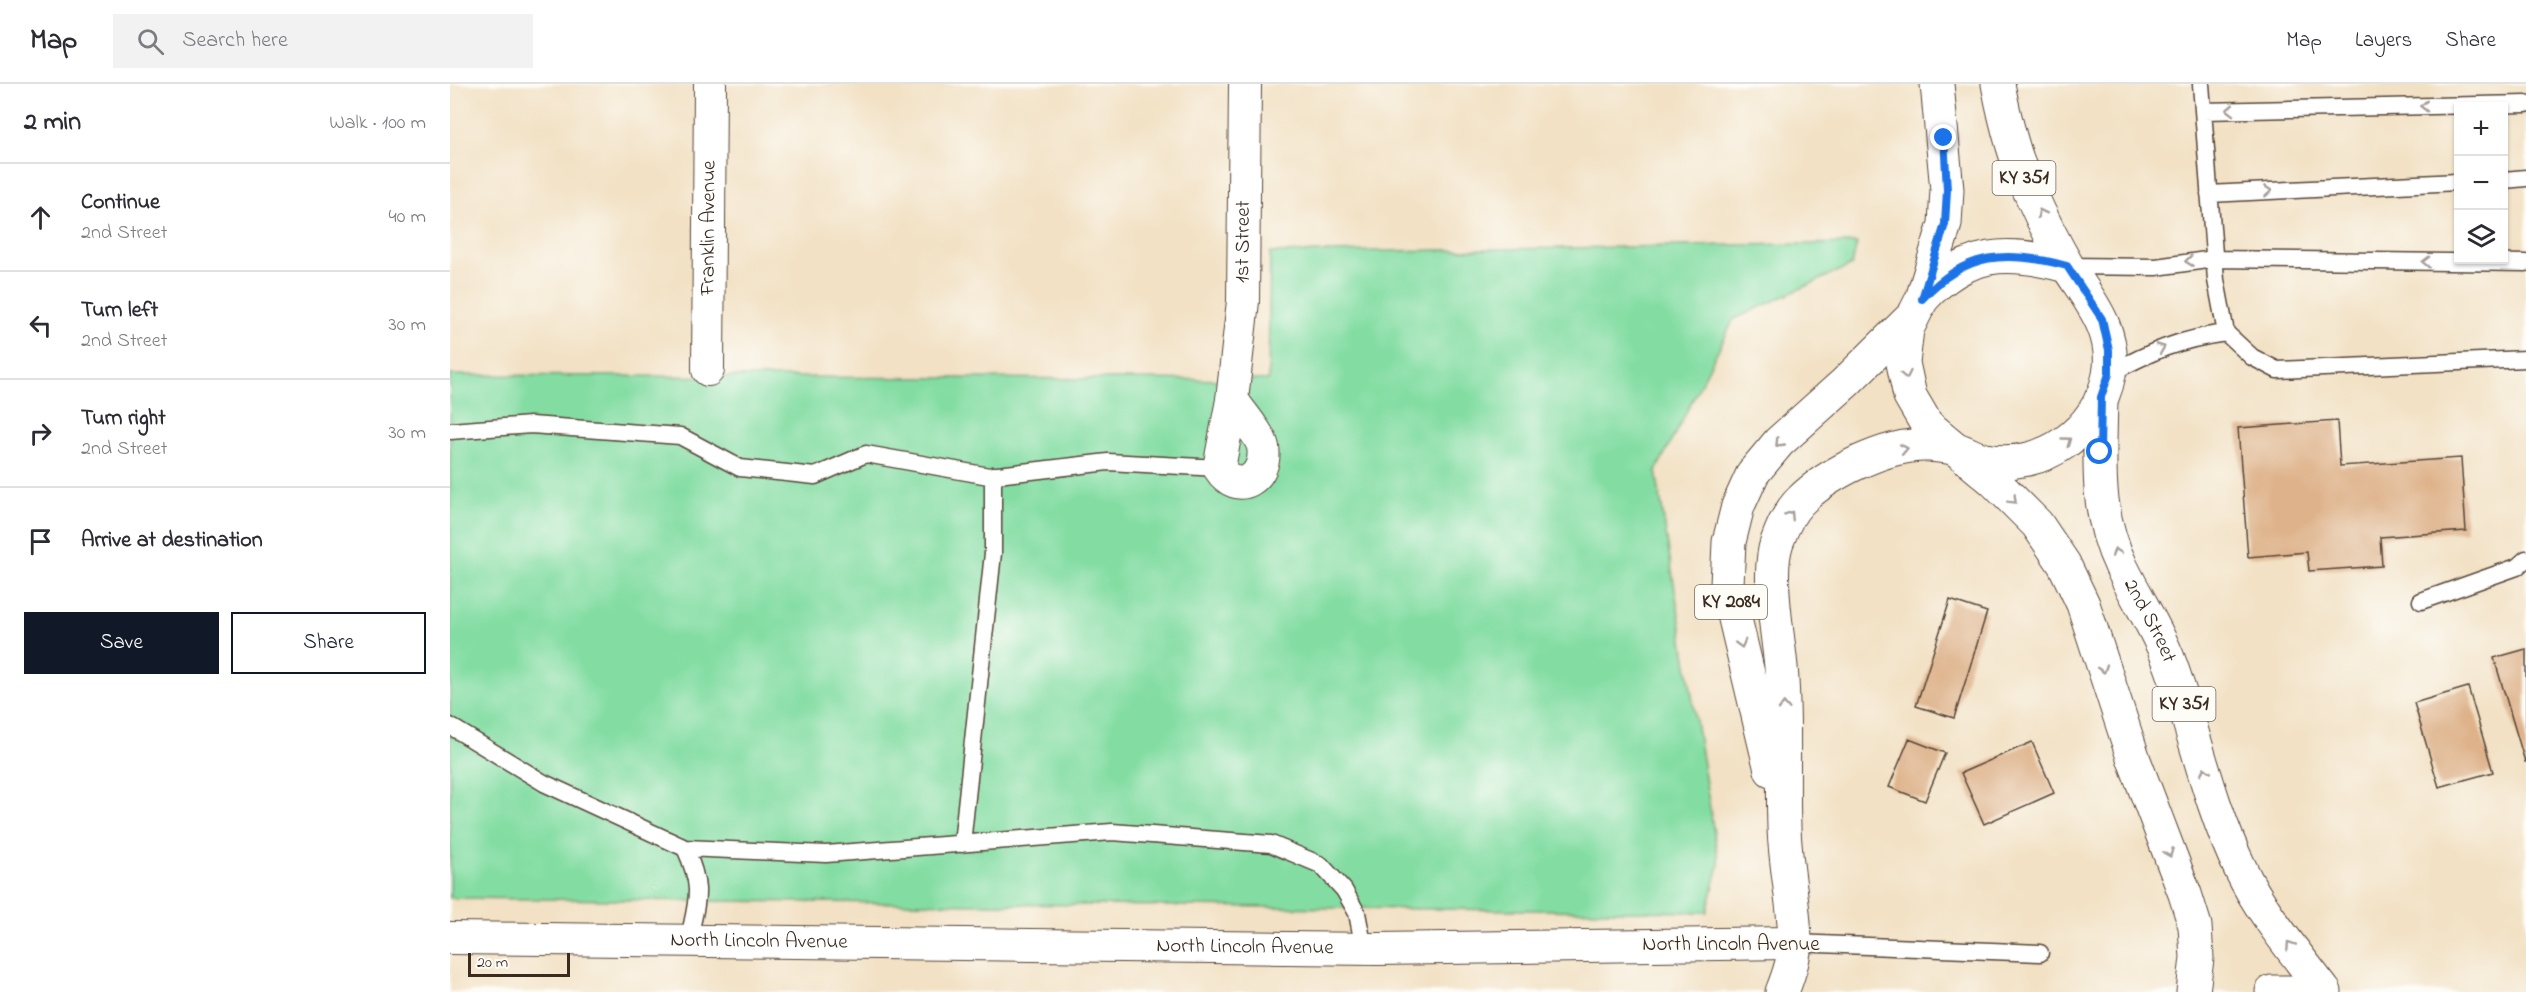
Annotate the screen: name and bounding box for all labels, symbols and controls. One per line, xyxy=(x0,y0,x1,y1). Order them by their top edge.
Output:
search box xyxy=(113,14,533,68)
text: Map xyxy=(30,21,77,62)
icon: search xyxy=(134,25,167,58)
text: Search here xyxy=(182,25,288,57)
text: Map xyxy=(2286,26,2322,56)
text: Layers xyxy=(2355,26,2412,56)
text: Share xyxy=(2445,26,2496,56)
one-way arrow xyxy=(2420,100,2429,112)
map controls xyxy=(2454,102,2508,264)
button: + xyxy=(2454,102,2508,156)
text: 2 min xyxy=(24,104,81,142)
one-way arrow xyxy=(2225,104,2234,116)
text: Walk · 100 m xyxy=(329,109,426,138)
route end xyxy=(1930,124,1956,150)
button: − xyxy=(2454,156,2508,210)
street label: Franklin Avenue xyxy=(694,160,724,297)
road number: KY 351 xyxy=(1992,161,2056,195)
one-way arrow xyxy=(2263,185,2272,198)
text: Continue xyxy=(81,187,160,219)
street label: 1st Street xyxy=(1228,200,1259,283)
icon: ahead xyxy=(24,201,57,234)
text: 40 m xyxy=(389,203,426,232)
one-way arrow xyxy=(2036,209,2048,220)
button: layers xyxy=(2454,210,2508,264)
text: 2nd Street xyxy=(81,219,167,248)
one-way arrow xyxy=(2184,255,2193,267)
one-way arrow xyxy=(2421,256,2430,268)
text: Turn left xyxy=(81,295,158,327)
icon: left xyxy=(24,309,57,342)
text: 30 m xyxy=(389,311,426,340)
text: 2nd Street xyxy=(81,327,167,356)
one-way arrow xyxy=(2155,343,2166,355)
one-way arrow xyxy=(1899,370,1912,380)
text: Turn right xyxy=(81,403,166,435)
icon: right xyxy=(24,417,57,450)
text: 30 m xyxy=(389,419,426,448)
text: 2nd Street xyxy=(81,435,167,464)
one-way arrow xyxy=(1775,437,1786,447)
one-way arrow xyxy=(2060,437,2071,448)
route start xyxy=(2086,438,2112,464)
one-way arrow xyxy=(1899,443,1909,456)
one-way arrow xyxy=(2005,492,2016,503)
one-way arrow xyxy=(1783,511,1794,522)
icon: arrive xyxy=(24,525,57,558)
text: Arrive at destination xyxy=(81,525,263,557)
one-way arrow xyxy=(2111,548,2123,559)
street label: 2nd Street xyxy=(2115,574,2183,667)
road number: KY 2084 xyxy=(1695,585,1767,619)
button: Save xyxy=(24,612,219,674)
button: Share xyxy=(231,612,426,674)
one-way arrow xyxy=(1734,638,1746,649)
one-way arrow xyxy=(2096,663,2109,674)
road number: KY 351 xyxy=(2152,687,2216,721)
one-way arrow xyxy=(1778,702,1791,711)
one-way arrow xyxy=(2200,766,2212,777)
one-way arrow xyxy=(2162,847,2174,858)
street label: North Lincoln Avenue xyxy=(670,926,848,958)
street label: North Lincoln Avenue xyxy=(1642,930,1820,960)
street label: North Lincoln Avenue xyxy=(1156,931,1334,963)
one-way arrow xyxy=(2286,941,2297,952)
scale bar xyxy=(468,950,570,978)
text: 20 m xyxy=(477,951,508,975)

